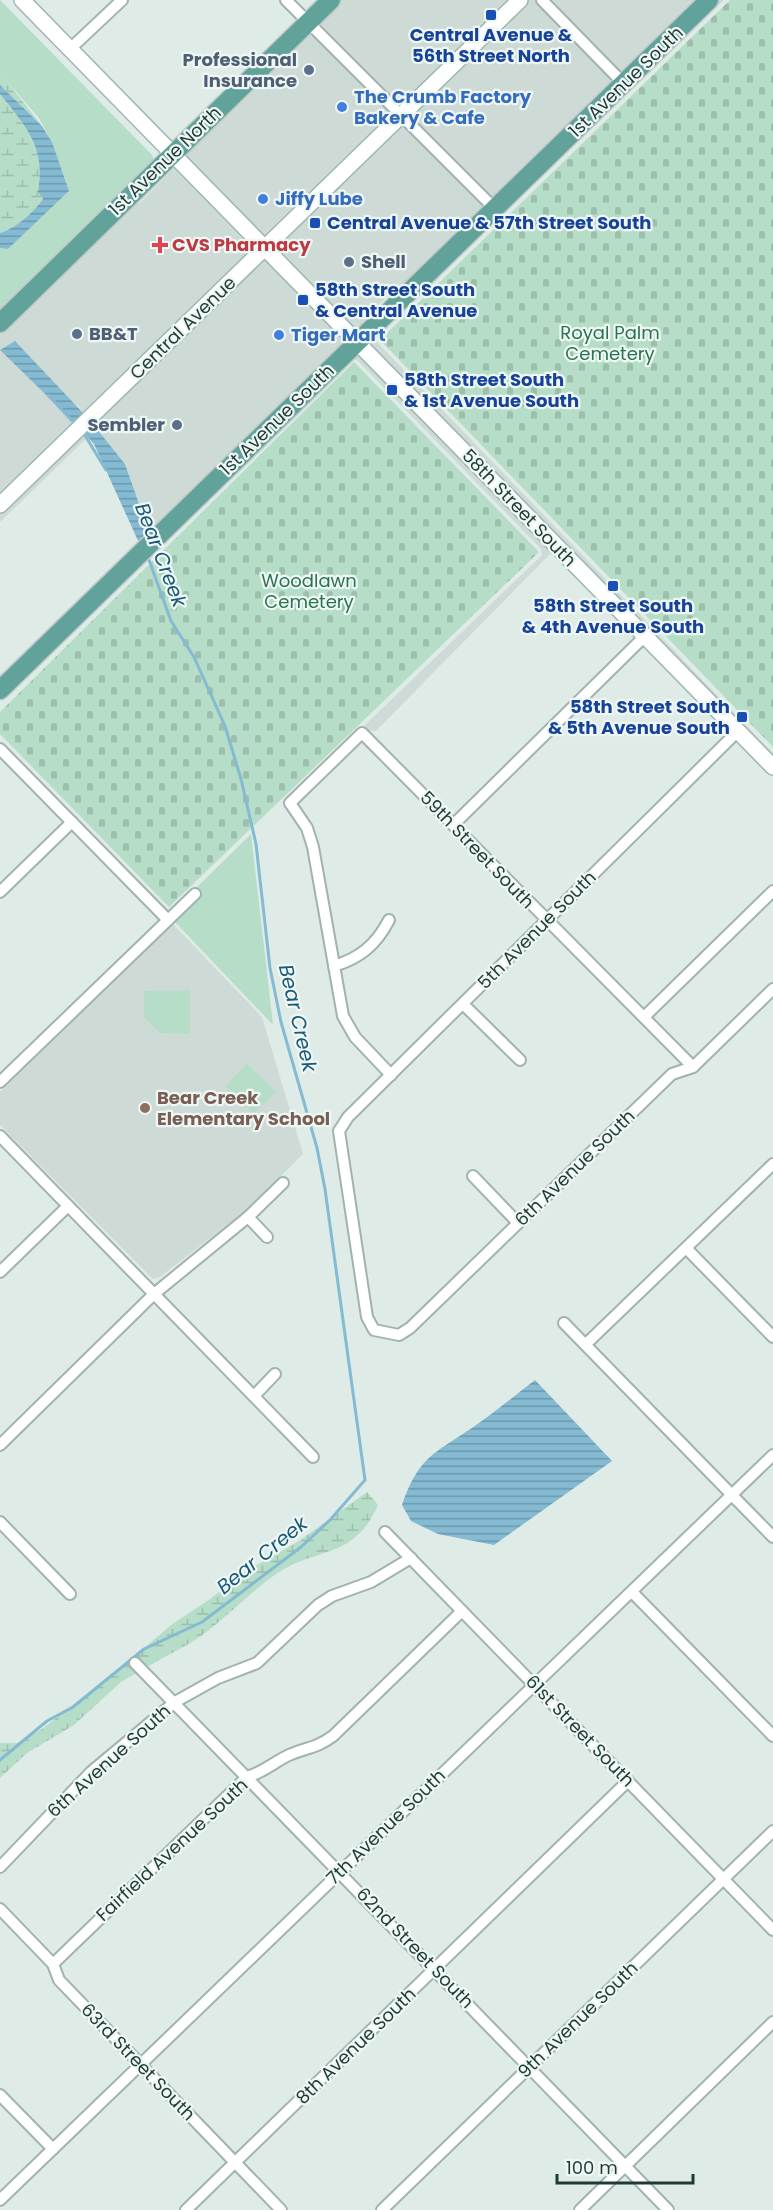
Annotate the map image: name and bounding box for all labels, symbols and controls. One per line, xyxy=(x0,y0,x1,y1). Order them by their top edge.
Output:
marker: Central Avenue & 56th Street North xyxy=(484,8,498,22)
street label: 1st Avenue South xyxy=(563,20,688,143)
place label: Central Avenue & 56th Street North xyxy=(410,22,573,68)
place label: Professional Insurance xyxy=(183,47,297,93)
marker: Professional Insurance xyxy=(302,63,316,77)
place label: The Crumb Factory Bakery & Cafe xyxy=(354,84,532,130)
street label: 1st Avenue North xyxy=(103,100,227,221)
marker: The Crumb Factory Bakery & Cafe xyxy=(335,100,349,114)
place label: Jiffy Lube xyxy=(275,186,363,211)
marker: Jiffy Lube xyxy=(256,192,270,206)
place label: Central Avenue & 57th Street South xyxy=(327,210,651,235)
marker: Central Avenue & 57th Street South xyxy=(308,216,322,230)
place label: CVS Pharmacy xyxy=(172,232,311,257)
marker: CVS Pharmacy xyxy=(153,238,167,252)
place label: Shell xyxy=(361,249,406,274)
marker: Shell xyxy=(342,255,356,269)
street label: Central Avenue xyxy=(124,270,241,385)
place label: 58th Street South & Central Avenue xyxy=(315,277,477,323)
marker: 58th Street South & Central Avenue xyxy=(296,293,310,307)
park label: Royal Palm Cemetery xyxy=(560,320,660,366)
place label: BB&T xyxy=(89,321,138,346)
place label: Tiger Mart xyxy=(291,322,386,347)
marker: BB&T xyxy=(70,327,84,341)
marker: Tiger Mart xyxy=(272,328,286,342)
street label: 1st Avenue South xyxy=(214,358,339,481)
place label: 58th Street South & 1st Avenue South xyxy=(404,367,579,413)
marker: 58th Street South & 1st Avenue South xyxy=(385,383,399,397)
place label: Sembler xyxy=(87,412,165,437)
marker: Sembler xyxy=(170,418,184,432)
street label: 58th Street South xyxy=(457,443,582,572)
water label: Bear Creek xyxy=(128,499,194,613)
park label: Woodlawn Cemetery xyxy=(261,568,357,614)
marker: 58th Street South & 4th Avenue South xyxy=(606,579,620,593)
place label: 58th Street South & 4th Avenue South xyxy=(522,593,704,639)
place label: 58th Street South & 5th Avenue South xyxy=(548,694,730,740)
marker: 58th Street South & 5th Avenue South xyxy=(735,710,749,724)
street label: 59th Street South xyxy=(415,785,540,914)
street label: 5th Avenue South xyxy=(472,865,601,994)
water label: Bear Creek xyxy=(272,961,324,1076)
place label: Bear Creek Elementary School xyxy=(157,1085,330,1131)
marker: Bear Creek Elementary School xyxy=(138,1101,152,1115)
street label: 6th Avenue South xyxy=(509,1104,640,1232)
water label: Bear Creek xyxy=(211,1509,315,1600)
street label: 61st Street South xyxy=(520,1669,640,1792)
street label: 6th Avenue South xyxy=(41,1698,176,1823)
street label: 7th Avenue South xyxy=(321,1763,451,1890)
street label: Fairfield Avenue South xyxy=(90,1773,253,1927)
street label: 62nd Street South xyxy=(351,1882,480,2014)
street label: 9th Avenue South xyxy=(512,1956,643,2084)
street label: 8th Avenue South xyxy=(290,1982,421,2110)
street label: 63rd Street South xyxy=(76,1997,201,2126)
scale bar xyxy=(557,2147,694,2185)
text: 100 m xyxy=(566,2155,618,2180)

